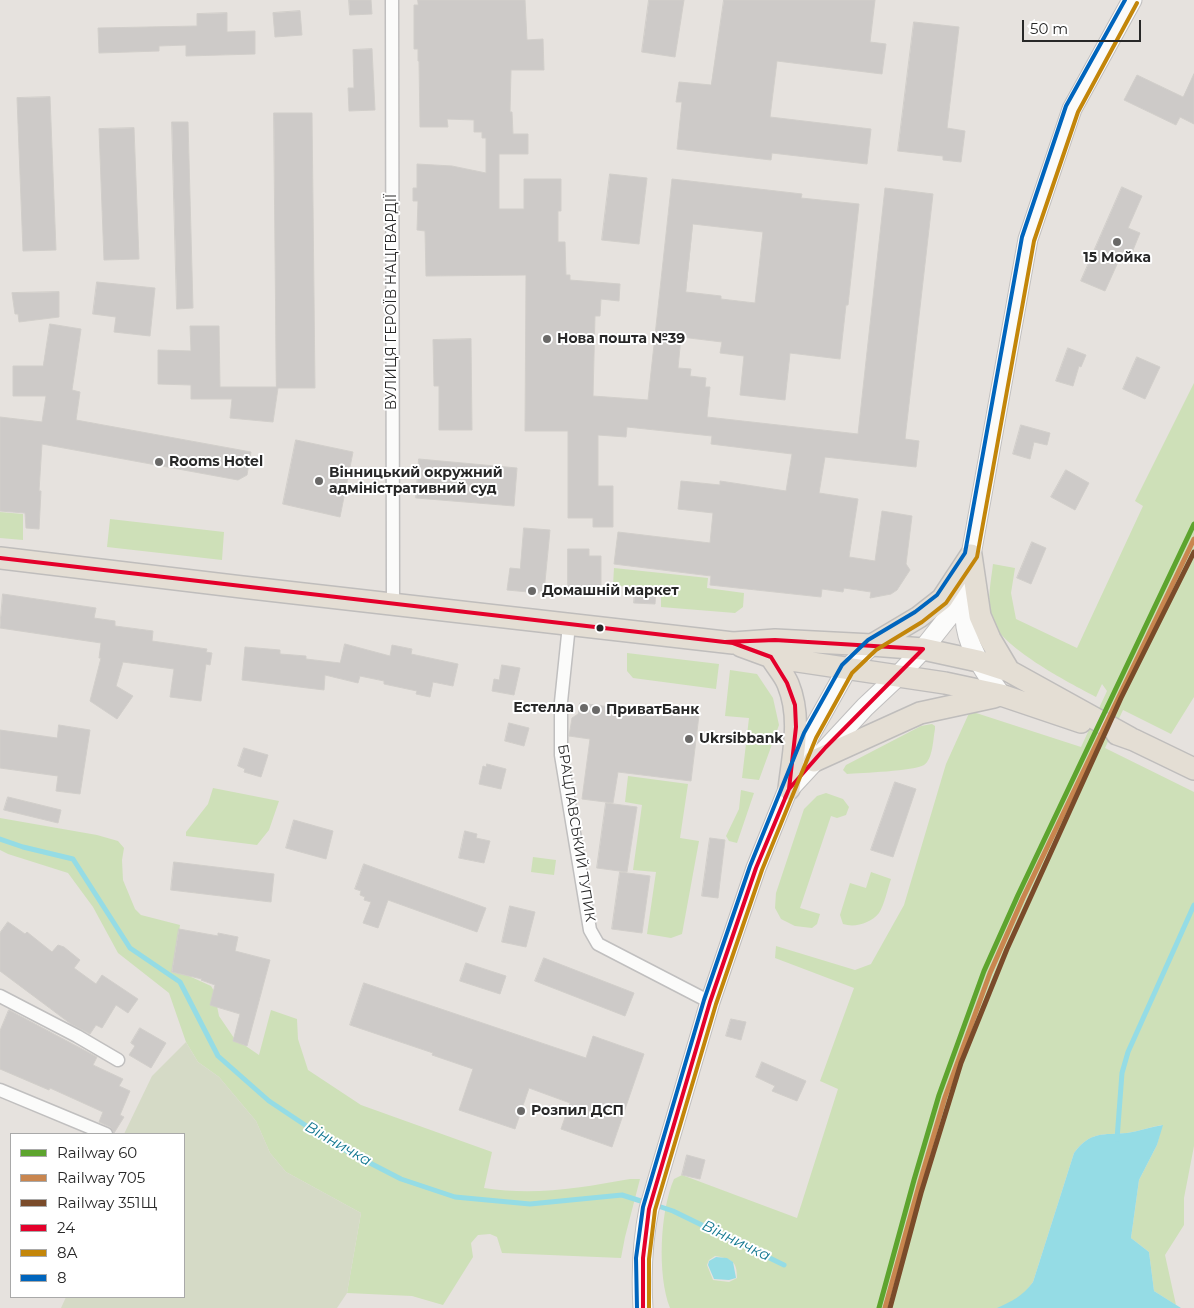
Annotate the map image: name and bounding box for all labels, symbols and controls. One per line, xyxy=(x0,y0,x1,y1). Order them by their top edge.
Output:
scale bar xyxy=(1024,10,1143,42)
text: 50 m xyxy=(1030,19,1068,38)
street label: ВУЛИЦЯ ГЕРОЇВ НАЦГВАРДІЇ xyxy=(384,194,400,410)
marker: 15 Мойка xyxy=(1111,236,1123,248)
place label: 15 Мойка xyxy=(1083,250,1151,266)
place label: Нова пошта №39 xyxy=(557,331,685,347)
marker: Нова пошта №39 xyxy=(541,333,553,345)
place label: Rooms Hotel xyxy=(169,454,263,470)
marker: Rooms Hotel xyxy=(153,456,165,468)
place label: Вінницький окружний адміністративний суд xyxy=(329,465,503,498)
marker: Вінницький окружний адміністративний суд xyxy=(313,475,325,487)
place label: Домашній маркет xyxy=(542,583,679,599)
marker: Домашній маркет xyxy=(526,585,538,597)
unlabelled marker xyxy=(595,623,605,633)
place label: Естелла xyxy=(513,700,574,716)
marker: Естелла xyxy=(578,702,590,714)
place label: ПриватБанк xyxy=(606,702,699,718)
marker: ПриватБанк xyxy=(590,704,602,716)
place label: Ukrsibbank xyxy=(699,731,784,747)
marker: Ukrsibbank xyxy=(683,733,695,745)
street label: БРАЦЛАВСЬКИЙ ТУПИК xyxy=(554,743,598,923)
place label: Розпил ДСП xyxy=(531,1103,624,1119)
marker: Розпил ДСП xyxy=(515,1105,527,1117)
water label: Вінничка xyxy=(302,1118,374,1170)
legend xyxy=(10,1133,185,1298)
text: Railway 60 xyxy=(57,1143,137,1162)
text: Railway 705 xyxy=(57,1168,145,1187)
text: Railway 351Щ xyxy=(57,1193,157,1212)
water label: Вінничка xyxy=(699,1217,773,1265)
text: 24 xyxy=(57,1218,75,1237)
text: 8А xyxy=(57,1243,78,1262)
text: 8 xyxy=(57,1268,67,1287)

